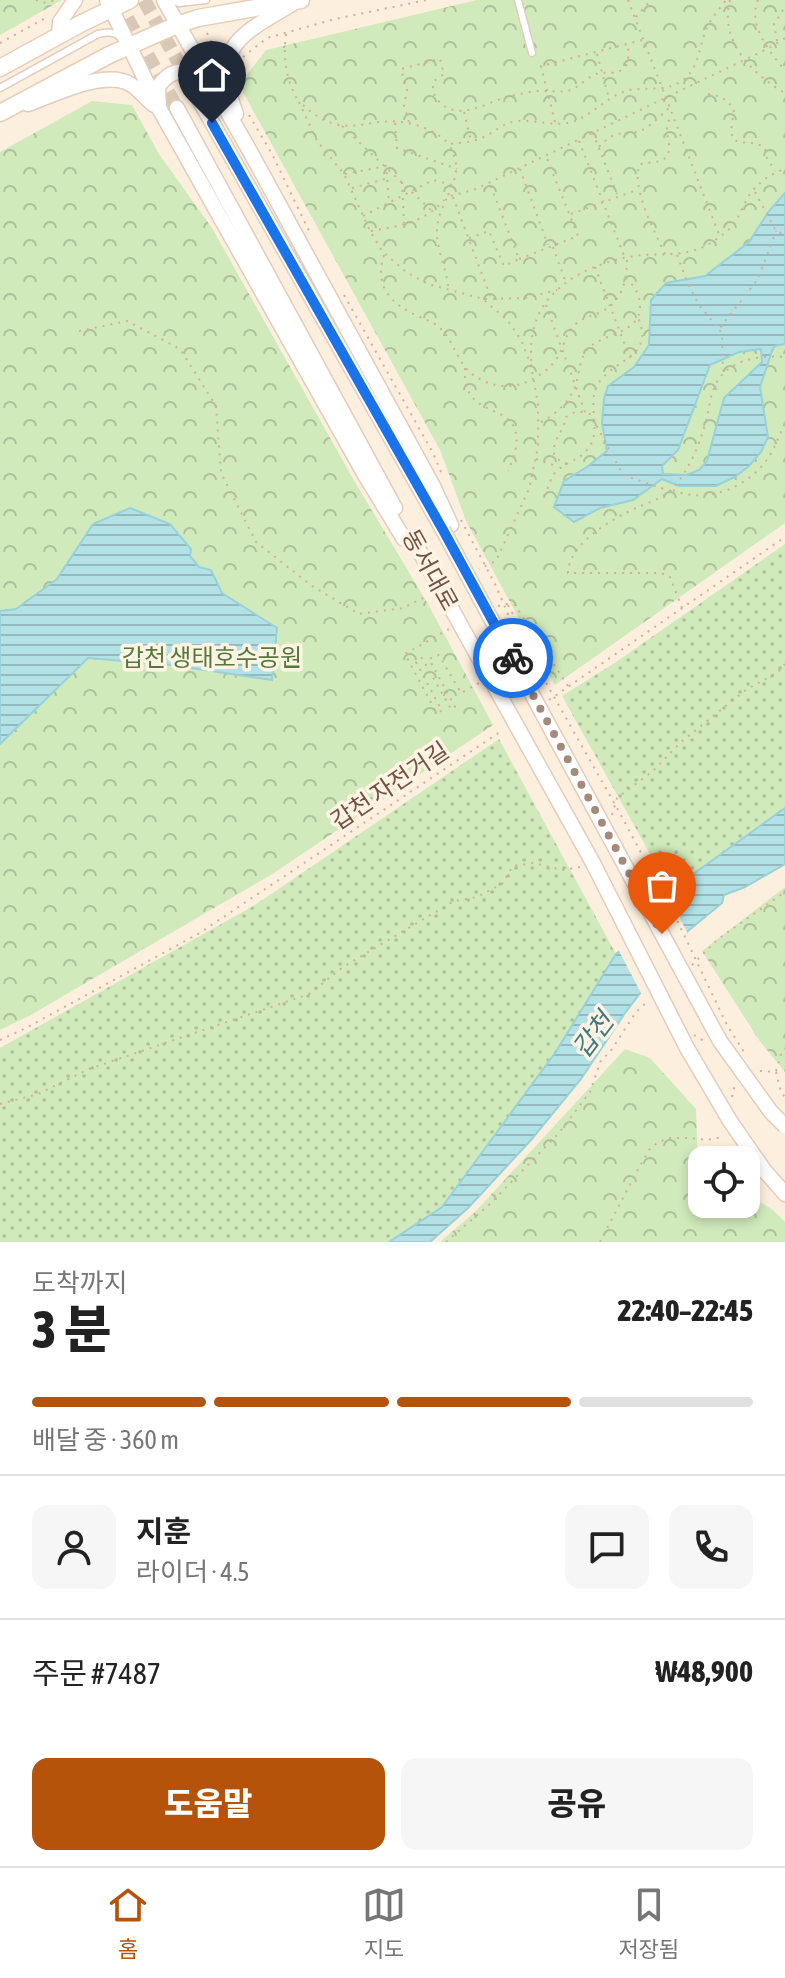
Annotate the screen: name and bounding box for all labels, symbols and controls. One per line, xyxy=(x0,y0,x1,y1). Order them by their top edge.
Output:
pin xyxy=(178,41,246,123)
icon: home xyxy=(190,53,234,97)
street label: 동서대로 xyxy=(397,525,464,615)
courier xyxy=(473,618,553,698)
icon: bike xyxy=(491,636,535,680)
park label: 갑천 생태호수공원 xyxy=(122,644,302,671)
street label: 갑천 자전거길 xyxy=(326,736,454,835)
pin xyxy=(628,852,696,934)
icon: bag xyxy=(640,864,684,908)
water label: 갑천 xyxy=(567,1004,621,1063)
map controls xyxy=(688,1146,760,1218)
button: locate xyxy=(688,1146,760,1218)
text: 도착까지 xyxy=(32,1268,128,1298)
text: 22:40–22:45 xyxy=(618,1293,753,1327)
text: 3 분 xyxy=(32,1299,111,1359)
text: 배달 중 · 360 m xyxy=(32,1425,179,1455)
button: person xyxy=(32,1505,116,1589)
button: chat xyxy=(565,1505,649,1589)
button: phone xyxy=(669,1505,753,1589)
text: 지훈 xyxy=(136,1514,191,1548)
text: 라이더 · 4.5 xyxy=(136,1557,250,1587)
text: ₩48,900 xyxy=(655,1654,753,1688)
text: 주문 #7487 xyxy=(32,1656,161,1690)
button: 도움말 xyxy=(32,1758,385,1850)
button: 공유 xyxy=(401,1758,753,1850)
tab: 홈 xyxy=(106,1883,150,1963)
tab: 지도 xyxy=(362,1883,406,1963)
tab: 저장됨 xyxy=(618,1883,679,1963)

